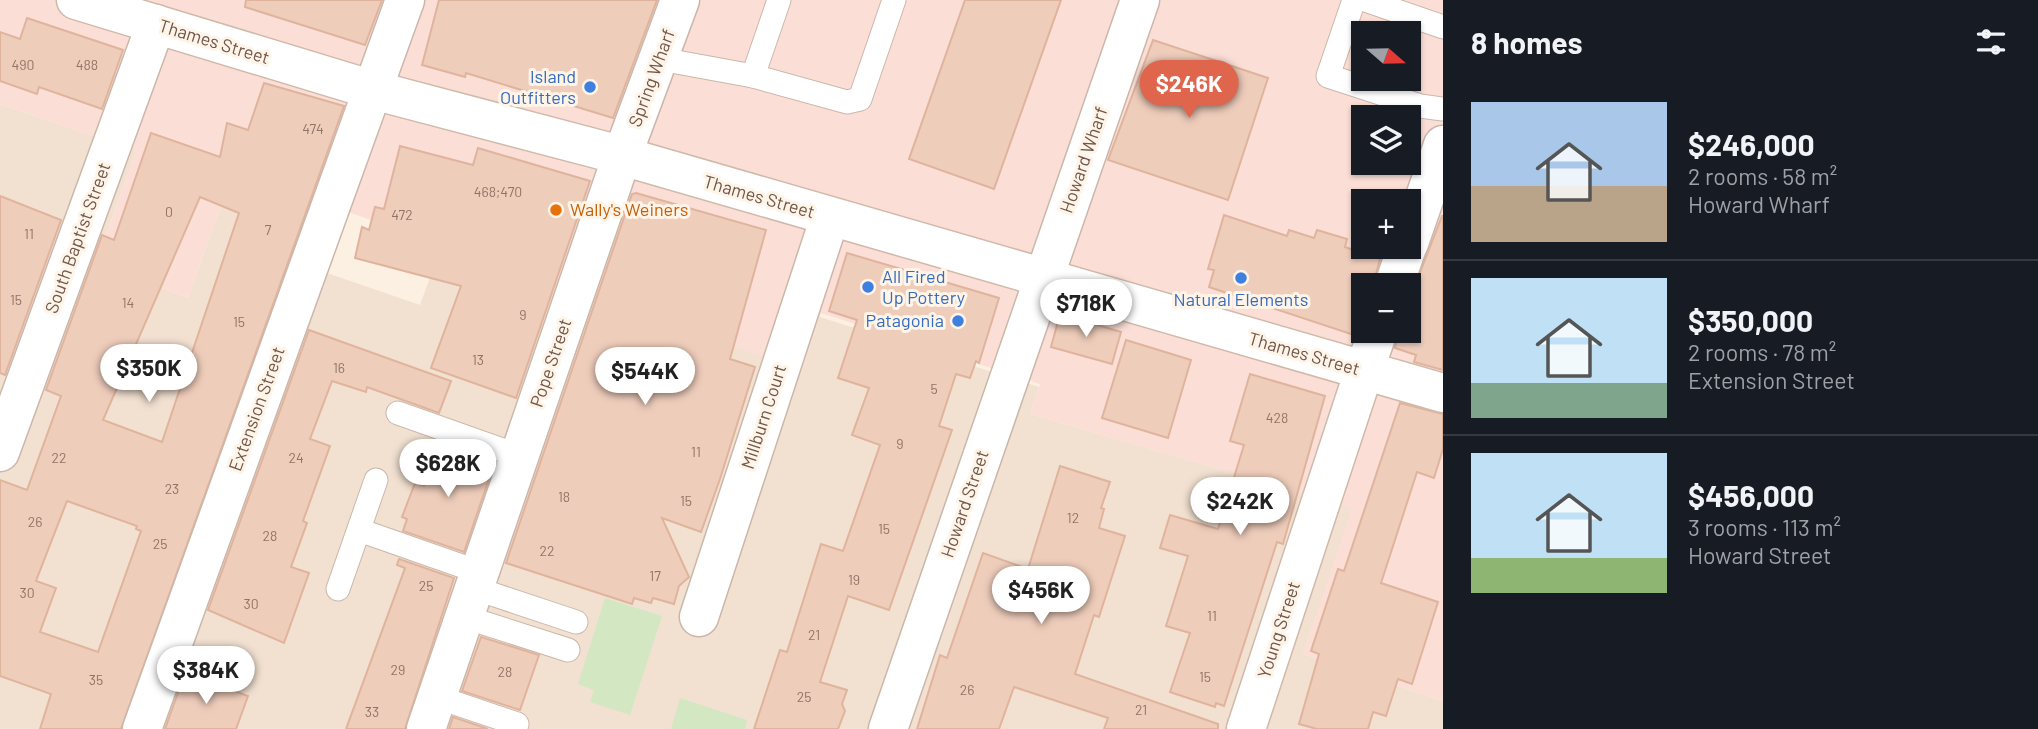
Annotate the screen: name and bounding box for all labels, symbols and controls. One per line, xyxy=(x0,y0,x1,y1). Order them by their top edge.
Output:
street label: Thames Street xyxy=(156,14,272,68)
north arrow xyxy=(1351,21,1421,91)
map controls xyxy=(1351,21,1421,343)
icon: filters xyxy=(1972,23,2010,61)
text: 8 homes xyxy=(1471,24,1582,60)
street label: Spring Wharf xyxy=(623,26,679,130)
house number: 490 xyxy=(12,56,34,73)
house number: 488 xyxy=(76,56,98,73)
pin: $246K xyxy=(1140,60,1238,120)
place label: Island Outfitters xyxy=(500,65,576,108)
text: $246K xyxy=(1156,69,1222,97)
marker: Island Outfitters xyxy=(582,79,598,95)
street label: Howard Wharf xyxy=(1055,104,1112,216)
button: layers xyxy=(1351,105,1421,175)
house number: 474 xyxy=(302,120,324,137)
text: $246,000 xyxy=(1688,126,1815,162)
icon: home xyxy=(1527,130,1611,214)
street label: South Baptist Street xyxy=(39,159,115,316)
text: 2 rooms · 58 m² xyxy=(1688,162,1837,190)
street label: Thames Street xyxy=(701,170,817,222)
house number: 468;470 xyxy=(474,183,522,200)
button: + xyxy=(1351,189,1421,259)
text: Howard Wharf xyxy=(1688,190,1830,218)
place label: Wally's Weiners xyxy=(570,198,688,220)
marker: Wally's Weiners xyxy=(548,202,564,218)
house number: 0 xyxy=(165,203,173,220)
house number: 472 xyxy=(391,206,413,223)
house number: 7 xyxy=(265,221,272,238)
house number: 11 xyxy=(24,225,34,242)
place label: All Fired Up Pottery xyxy=(882,265,965,308)
marker: Natural Elements xyxy=(1233,270,1249,286)
button: − xyxy=(1351,273,1421,343)
marker: All Fired Up Pottery xyxy=(860,279,876,295)
pin: $718K xyxy=(1037,280,1135,339)
text: $718K xyxy=(1056,288,1116,316)
place label: Natural Elements xyxy=(1174,288,1308,310)
house number: 15 xyxy=(10,291,22,308)
house number: 14 xyxy=(122,294,134,311)
text: $350,000 xyxy=(1688,302,1813,338)
house number: 9 xyxy=(519,306,527,323)
icon: home xyxy=(1527,306,1611,390)
place label: Patagonia xyxy=(866,309,944,331)
house number: 15 xyxy=(233,313,245,330)
marker: Patagonia xyxy=(950,313,966,329)
street label: Pope Street xyxy=(525,315,575,410)
street label: Thames Street xyxy=(1246,327,1362,379)
text: 2 rooms · 78 m² xyxy=(1688,338,1836,366)
pin: $350K xyxy=(100,344,198,404)
street label: Extension Street xyxy=(223,344,289,474)
pin: $544K xyxy=(596,348,694,407)
house number: 13 xyxy=(472,351,484,368)
text: $350K xyxy=(116,353,182,381)
text: $544K xyxy=(611,356,679,384)
house number: 16 xyxy=(333,359,345,376)
street label: Millburn Court xyxy=(736,362,790,472)
text: Extension Street xyxy=(1688,366,1855,394)
house number: 5 xyxy=(930,380,938,397)
house number: 428 xyxy=(1266,409,1288,426)
house number: 9 xyxy=(896,435,904,452)
pin: $628K xyxy=(399,440,497,499)
house number: 11 xyxy=(691,443,701,460)
street label: Howard Street xyxy=(935,447,993,560)
text: $628K xyxy=(415,448,481,476)
house number: 22 xyxy=(51,449,67,466)
house number: 24 xyxy=(288,449,304,466)
pin: $242K xyxy=(1191,477,1289,537)
text: $456,000 xyxy=(1688,477,1814,513)
house number: 23 xyxy=(165,480,179,497)
icon: home xyxy=(1527,481,1611,565)
text: $242K xyxy=(1206,486,1274,514)
house number: 18 xyxy=(558,488,570,505)
house number: 15 xyxy=(680,492,692,509)
house number: 12 xyxy=(1067,509,1079,526)
house number: 26 xyxy=(28,513,42,530)
text: 3 rooms · 113 m² xyxy=(1688,513,1841,541)
house number: 15 xyxy=(878,520,890,537)
house number: 28 xyxy=(263,527,277,544)
house number: 25 xyxy=(153,535,167,552)
text: Howard Street xyxy=(1688,541,1831,569)
house number: 22 xyxy=(539,542,555,559)
pin: $456K xyxy=(992,566,1090,626)
house number: 17 xyxy=(649,567,661,584)
house number: 19 xyxy=(848,571,860,588)
text: $456K xyxy=(1008,575,1074,603)
house number: 25 xyxy=(419,577,433,594)
street label: Young Street xyxy=(1252,578,1304,681)
house number: 30 xyxy=(19,584,35,601)
house number: 30 xyxy=(243,595,259,612)
house number: 11 xyxy=(1207,607,1217,624)
house number: 21 xyxy=(808,626,820,643)
pin: $384K xyxy=(157,646,255,706)
text: $384K xyxy=(173,655,239,683)
house number: 29 xyxy=(391,661,405,678)
house number: 28 xyxy=(498,663,512,680)
house number: 15 xyxy=(1199,668,1211,685)
house number: 35 xyxy=(89,671,103,688)
house number: 26 xyxy=(960,681,974,698)
house number: 25 xyxy=(797,688,811,705)
house number: 21 xyxy=(1135,701,1147,718)
house number: 33 xyxy=(365,703,379,720)

